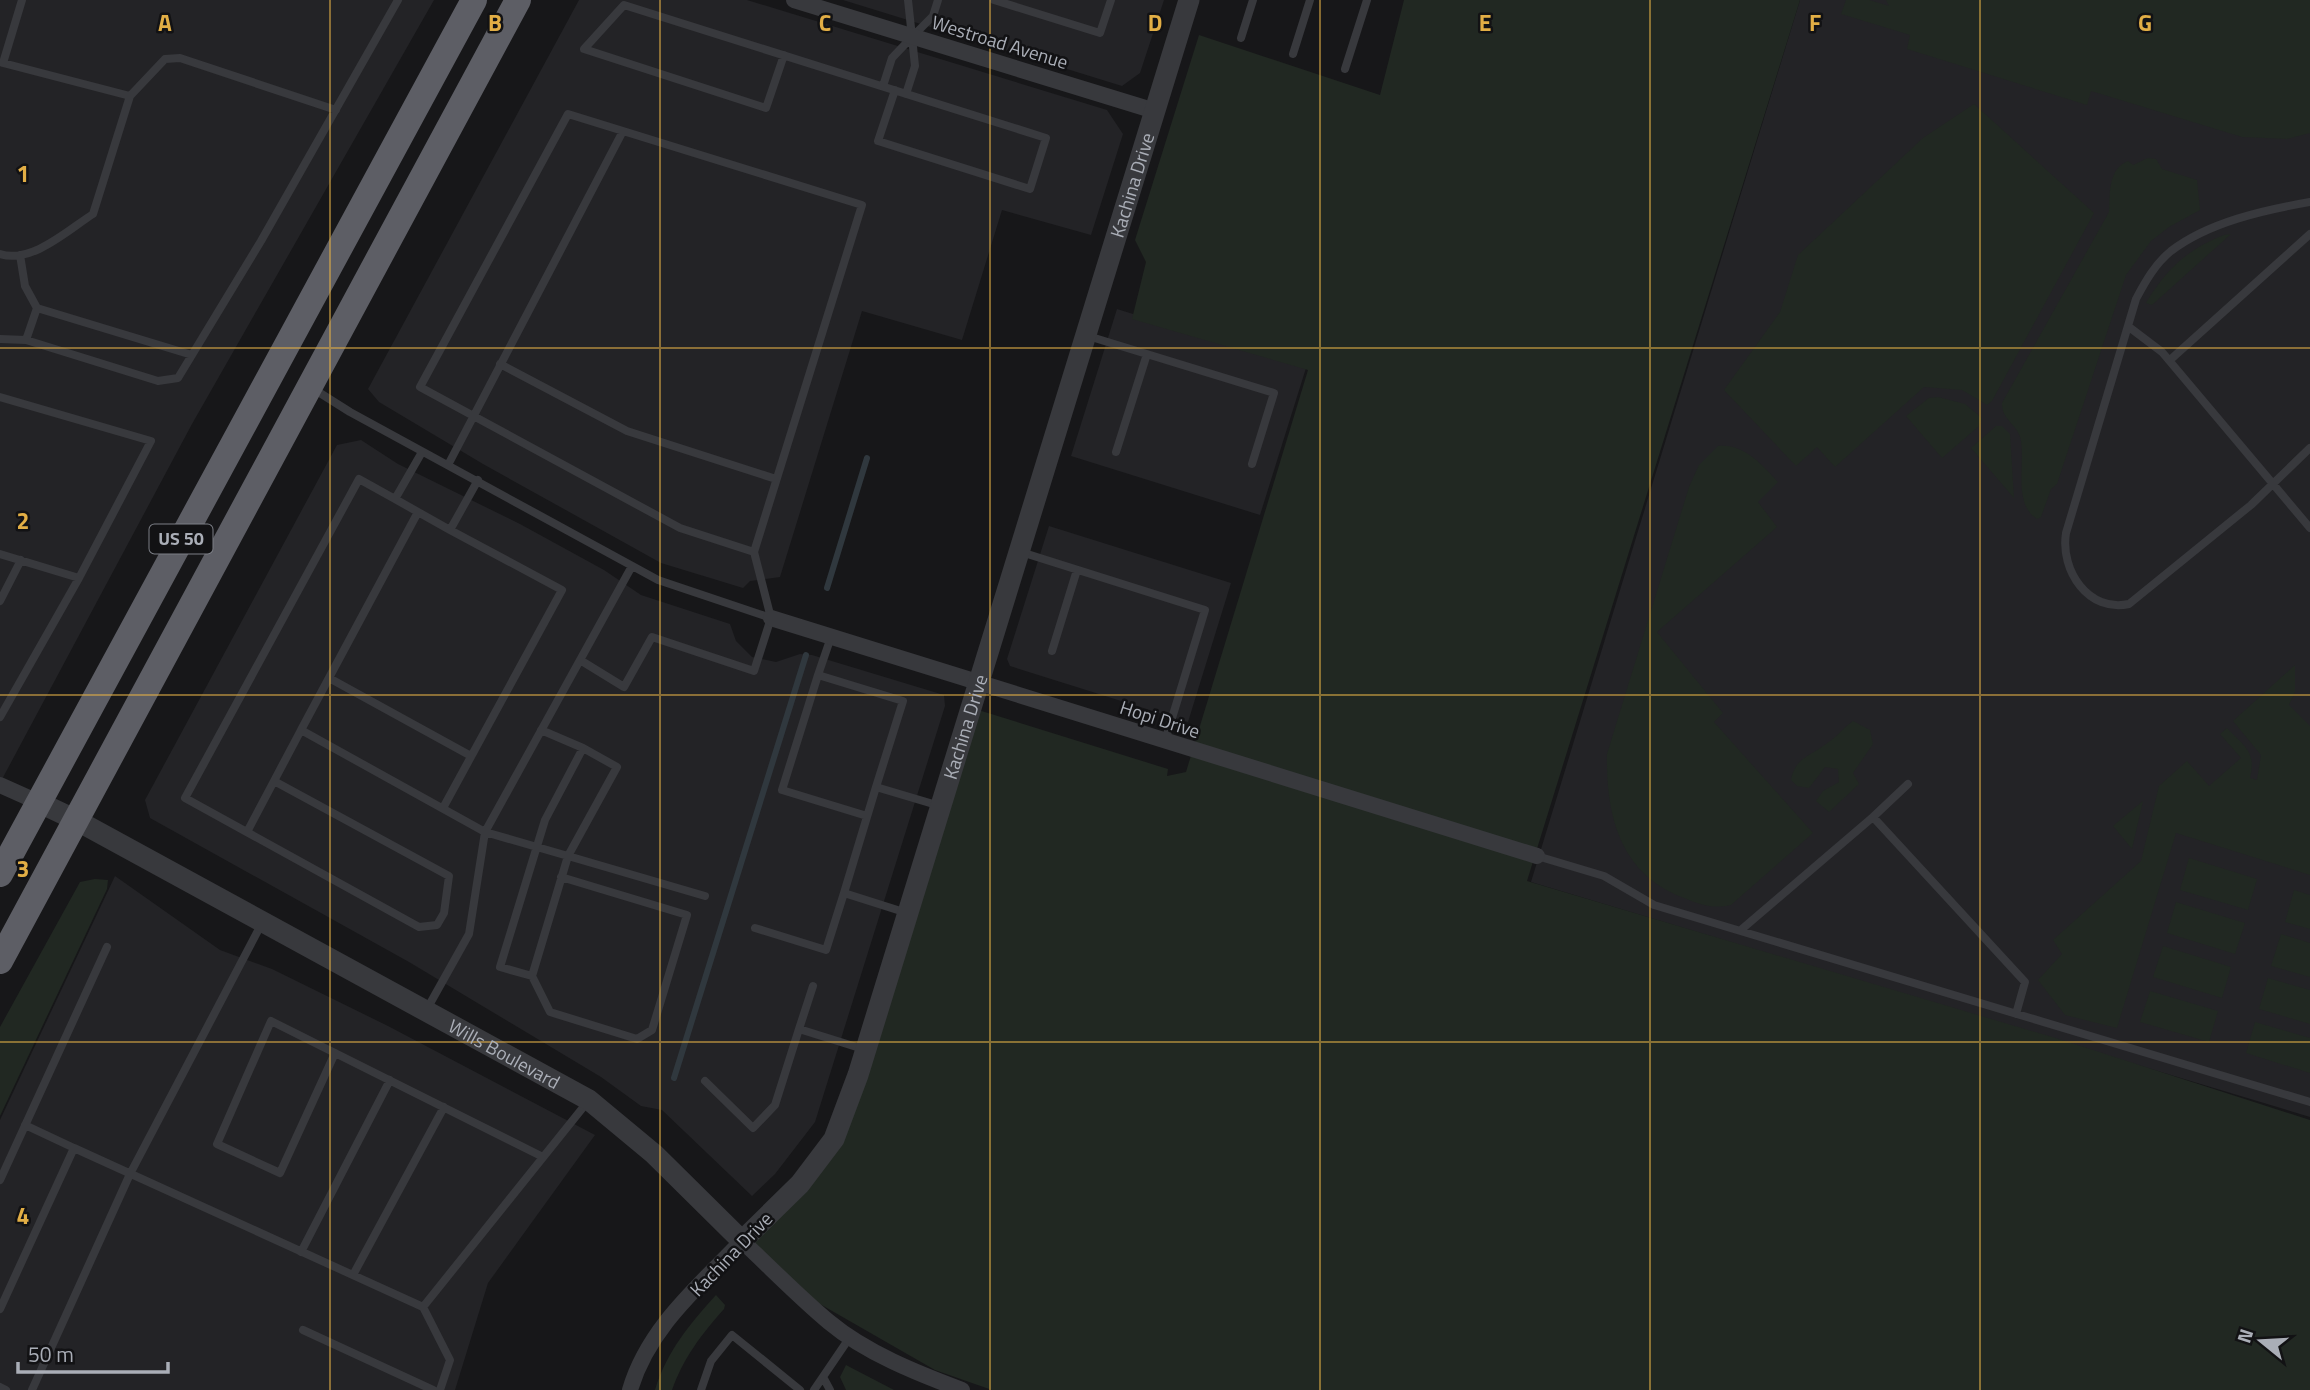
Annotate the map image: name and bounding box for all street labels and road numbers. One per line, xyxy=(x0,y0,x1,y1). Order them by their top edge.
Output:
street label: Westroad Avenue xyxy=(928,7,1072,76)
street label: Kachina Drive xyxy=(1102,129,1161,241)
road number: US 50 xyxy=(150,524,212,554)
street label: Kachina Drive xyxy=(935,671,995,783)
street label: Hopi Drive xyxy=(1116,692,1204,745)
street label: Wills Boulevard xyxy=(443,1011,566,1096)
street label: Kachina Drive xyxy=(683,1205,779,1303)

